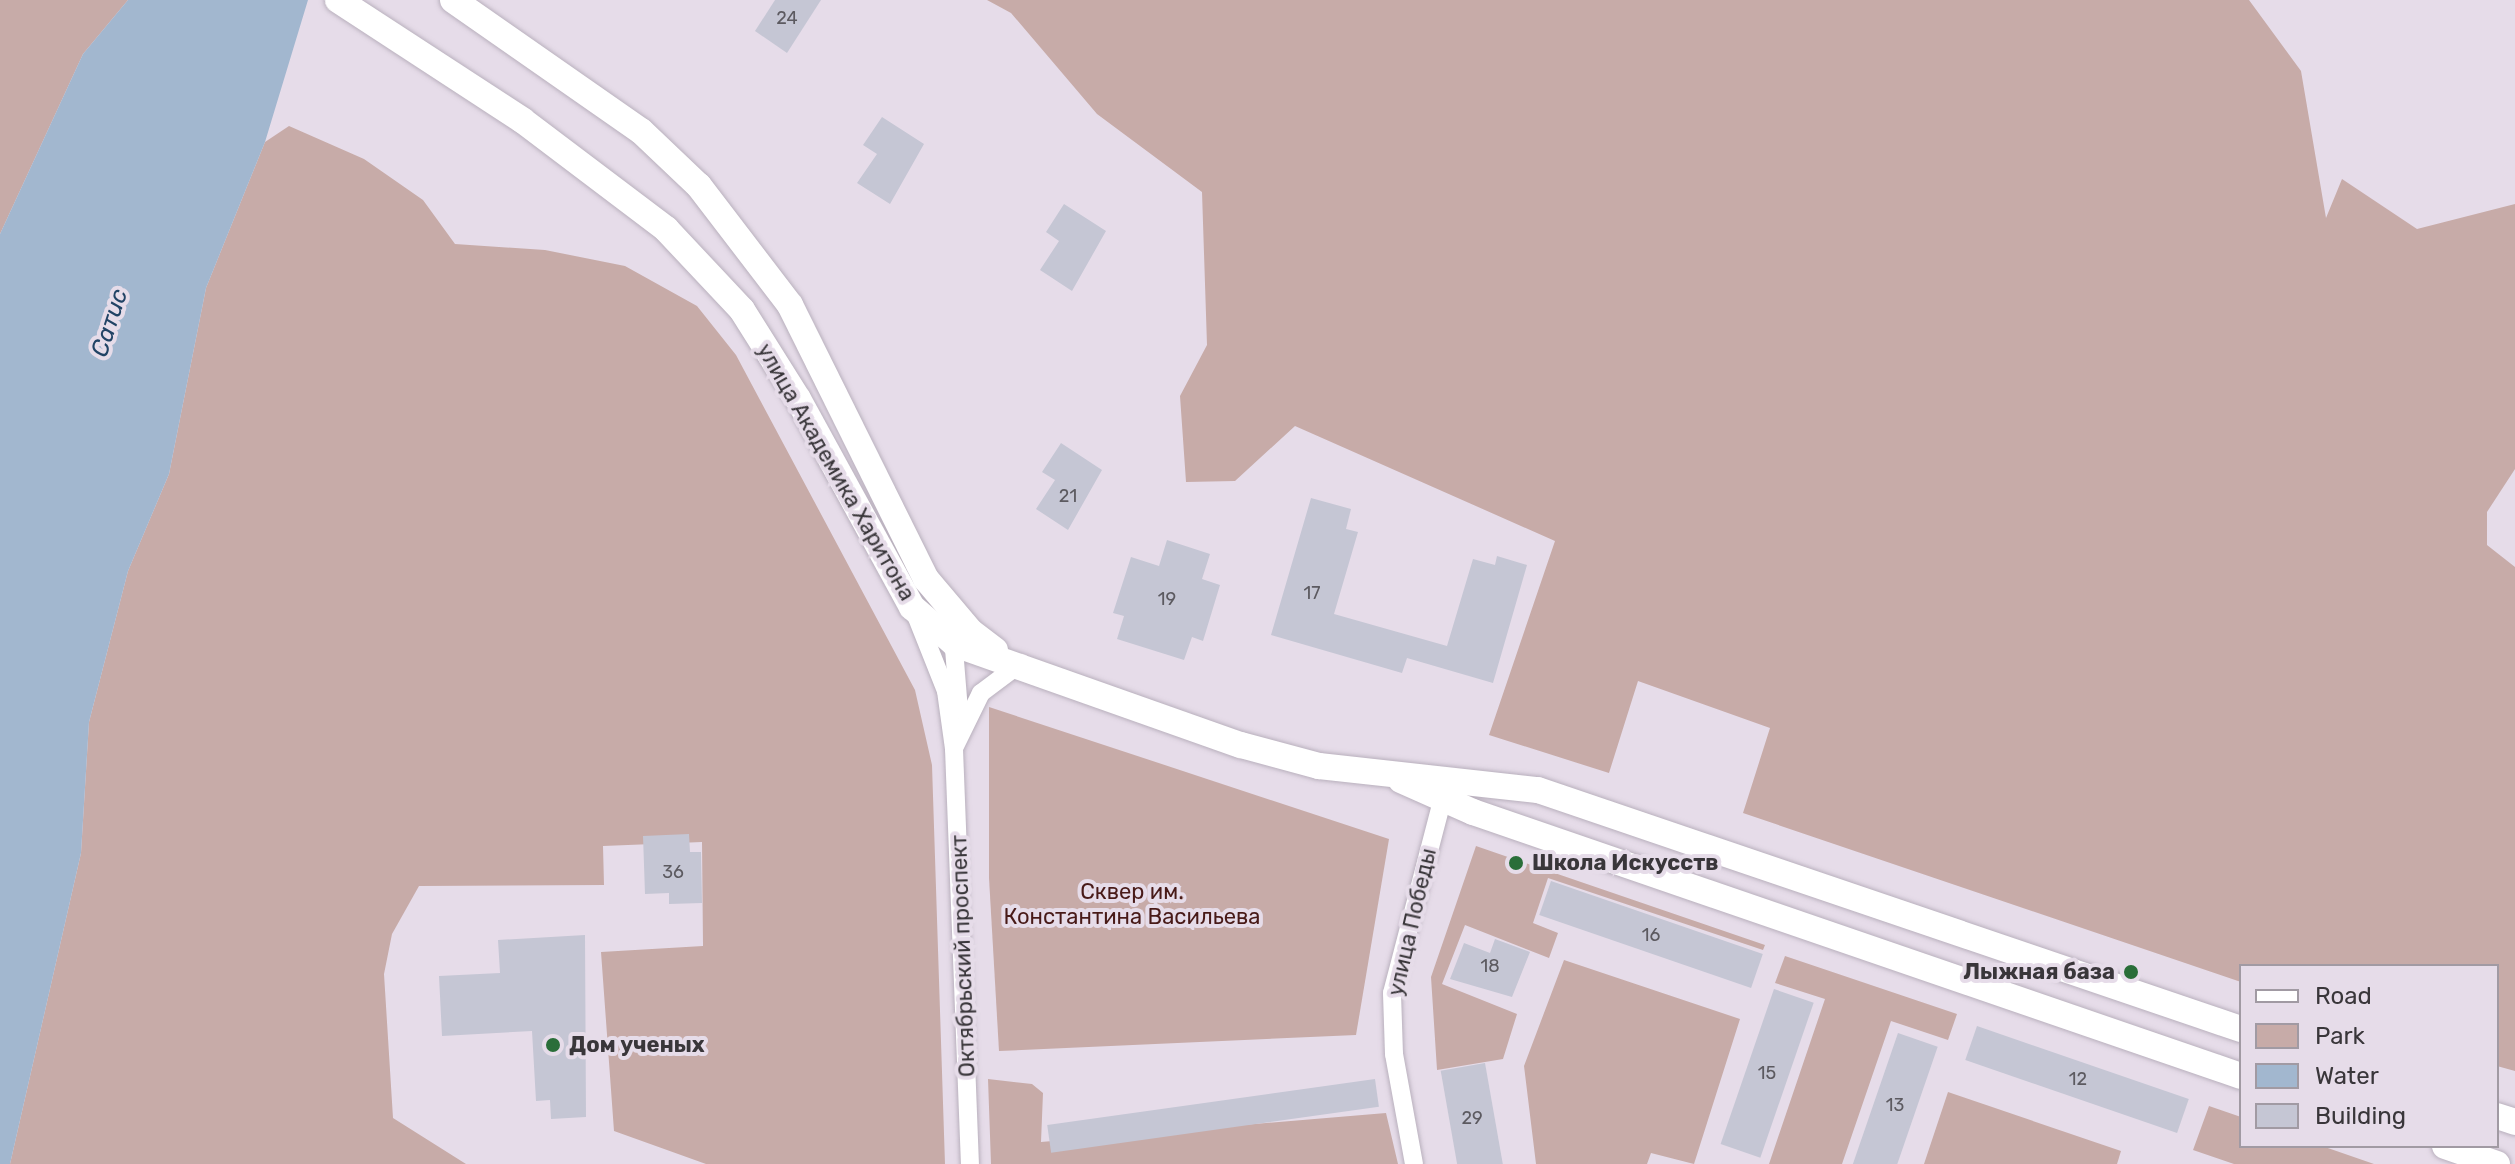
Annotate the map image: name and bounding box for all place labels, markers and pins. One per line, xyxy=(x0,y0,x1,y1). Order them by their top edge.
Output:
place label: Школа Искусств xyxy=(1532,850,1719,876)
marker: Школа Искусств xyxy=(1507,854,1525,872)
place label: Лыжная база xyxy=(1963,959,2115,985)
marker: Лыжная база xyxy=(2122,963,2140,981)
place label: Дом ученых xyxy=(569,1032,705,1058)
marker: Дом ученых xyxy=(544,1036,562,1054)

